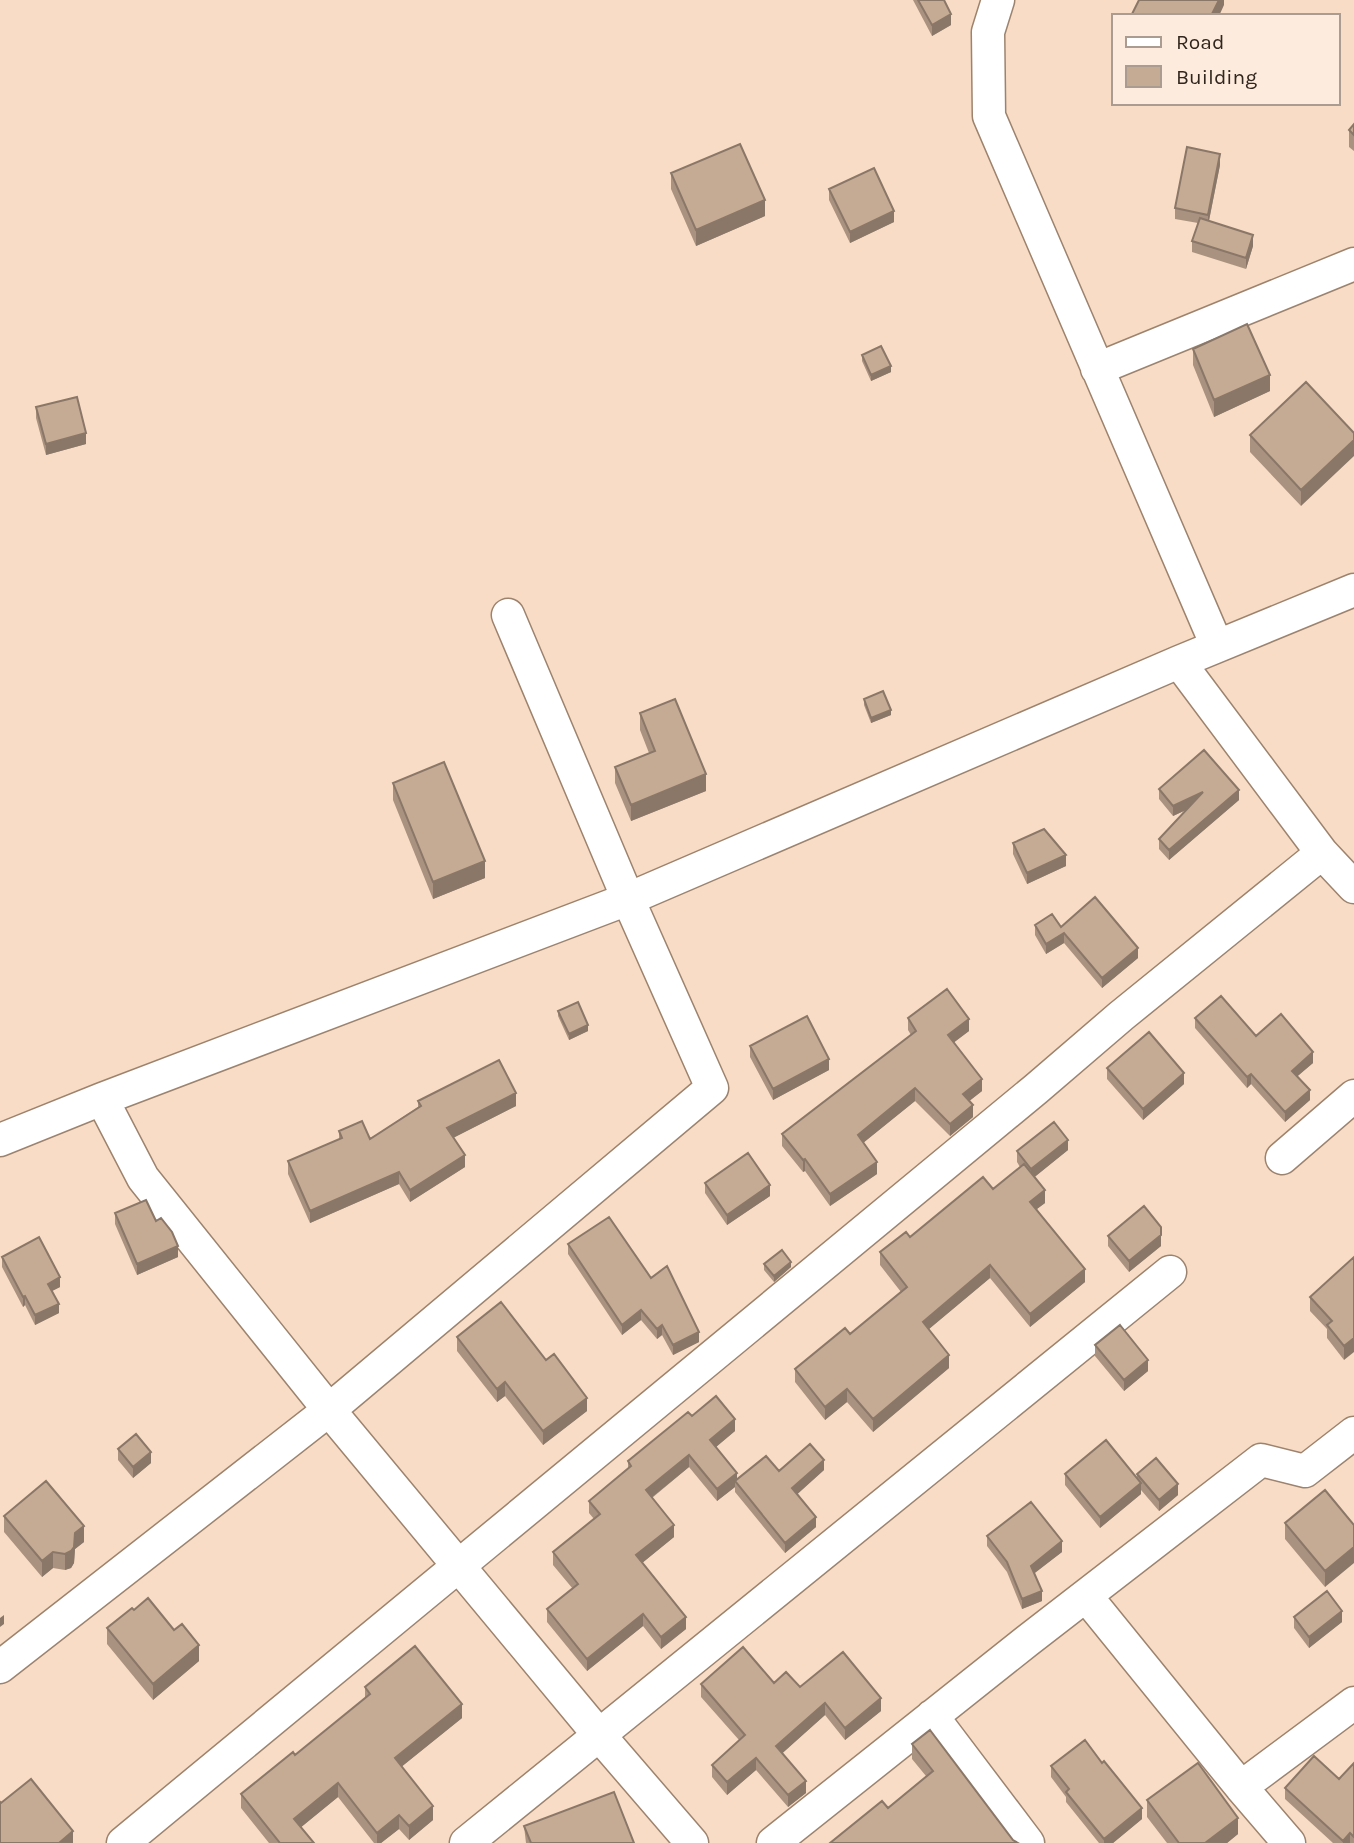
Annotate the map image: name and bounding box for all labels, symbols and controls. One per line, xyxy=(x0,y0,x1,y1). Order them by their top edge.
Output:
legend xyxy=(1112,14,1340,105)
text: Road xyxy=(1176,30,1224,54)
text: Building xyxy=(1176,65,1257,89)

